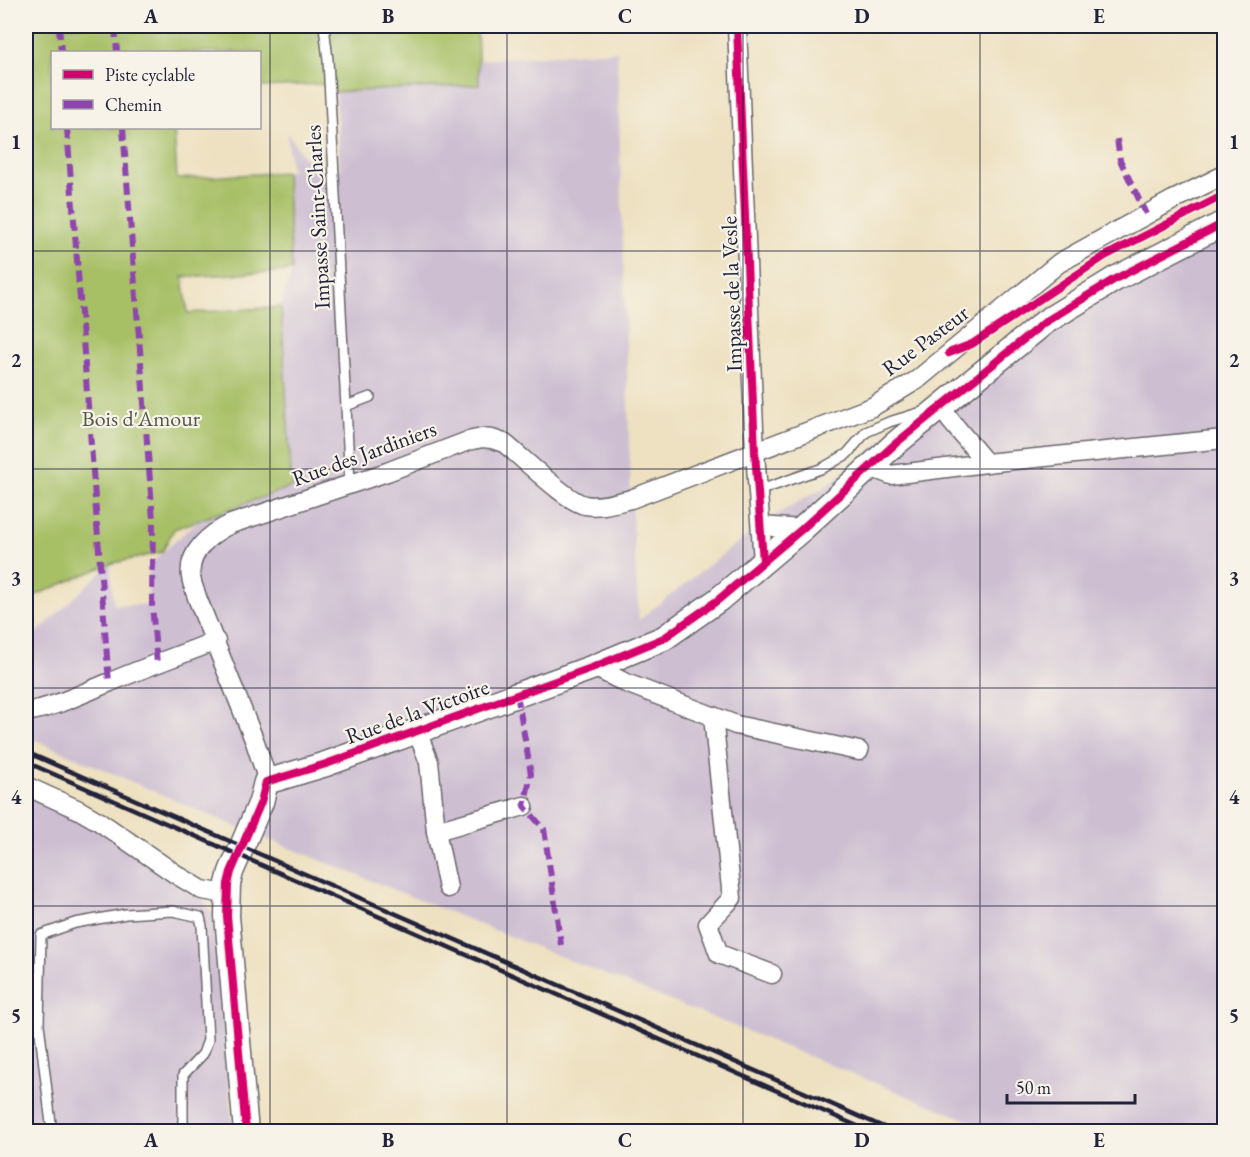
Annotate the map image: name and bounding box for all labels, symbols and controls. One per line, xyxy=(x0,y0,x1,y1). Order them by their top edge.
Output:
text: A xyxy=(143,3,159,29)
text: B xyxy=(382,3,394,29)
text: C xyxy=(618,3,632,29)
text: D xyxy=(854,3,870,29)
text: E xyxy=(1093,3,1105,29)
legend xyxy=(51,51,261,129)
text: Piste cyclable xyxy=(105,63,195,86)
text: Chemin xyxy=(105,93,162,116)
street label: Impasse Saint-Charles xyxy=(298,124,337,310)
text: 1 xyxy=(11,129,21,155)
text: 1 xyxy=(1229,129,1239,155)
street label: Impasse de la Vesle xyxy=(714,215,749,373)
street label: Rue Pasteur xyxy=(876,298,975,383)
text: 2 xyxy=(11,347,22,373)
text: 2 xyxy=(1229,347,1240,373)
park label: Bois d'Amour xyxy=(82,404,201,433)
street label: Rue des Jardiniers xyxy=(288,414,440,493)
text: 3 xyxy=(11,565,21,591)
text: 3 xyxy=(1229,565,1239,591)
street label: Rue de la Victoire xyxy=(341,672,493,751)
text: 4 xyxy=(11,784,22,810)
text: 4 xyxy=(1229,784,1240,810)
text: 5 xyxy=(11,1002,21,1028)
text: 5 xyxy=(1229,1002,1239,1028)
scale bar xyxy=(1007,1067,1134,1105)
text: 50 m xyxy=(1016,1076,1051,1099)
text: A xyxy=(143,1127,159,1153)
text: B xyxy=(382,1127,394,1153)
text: C xyxy=(618,1127,632,1153)
text: D xyxy=(854,1127,870,1153)
text: E xyxy=(1093,1127,1105,1153)

